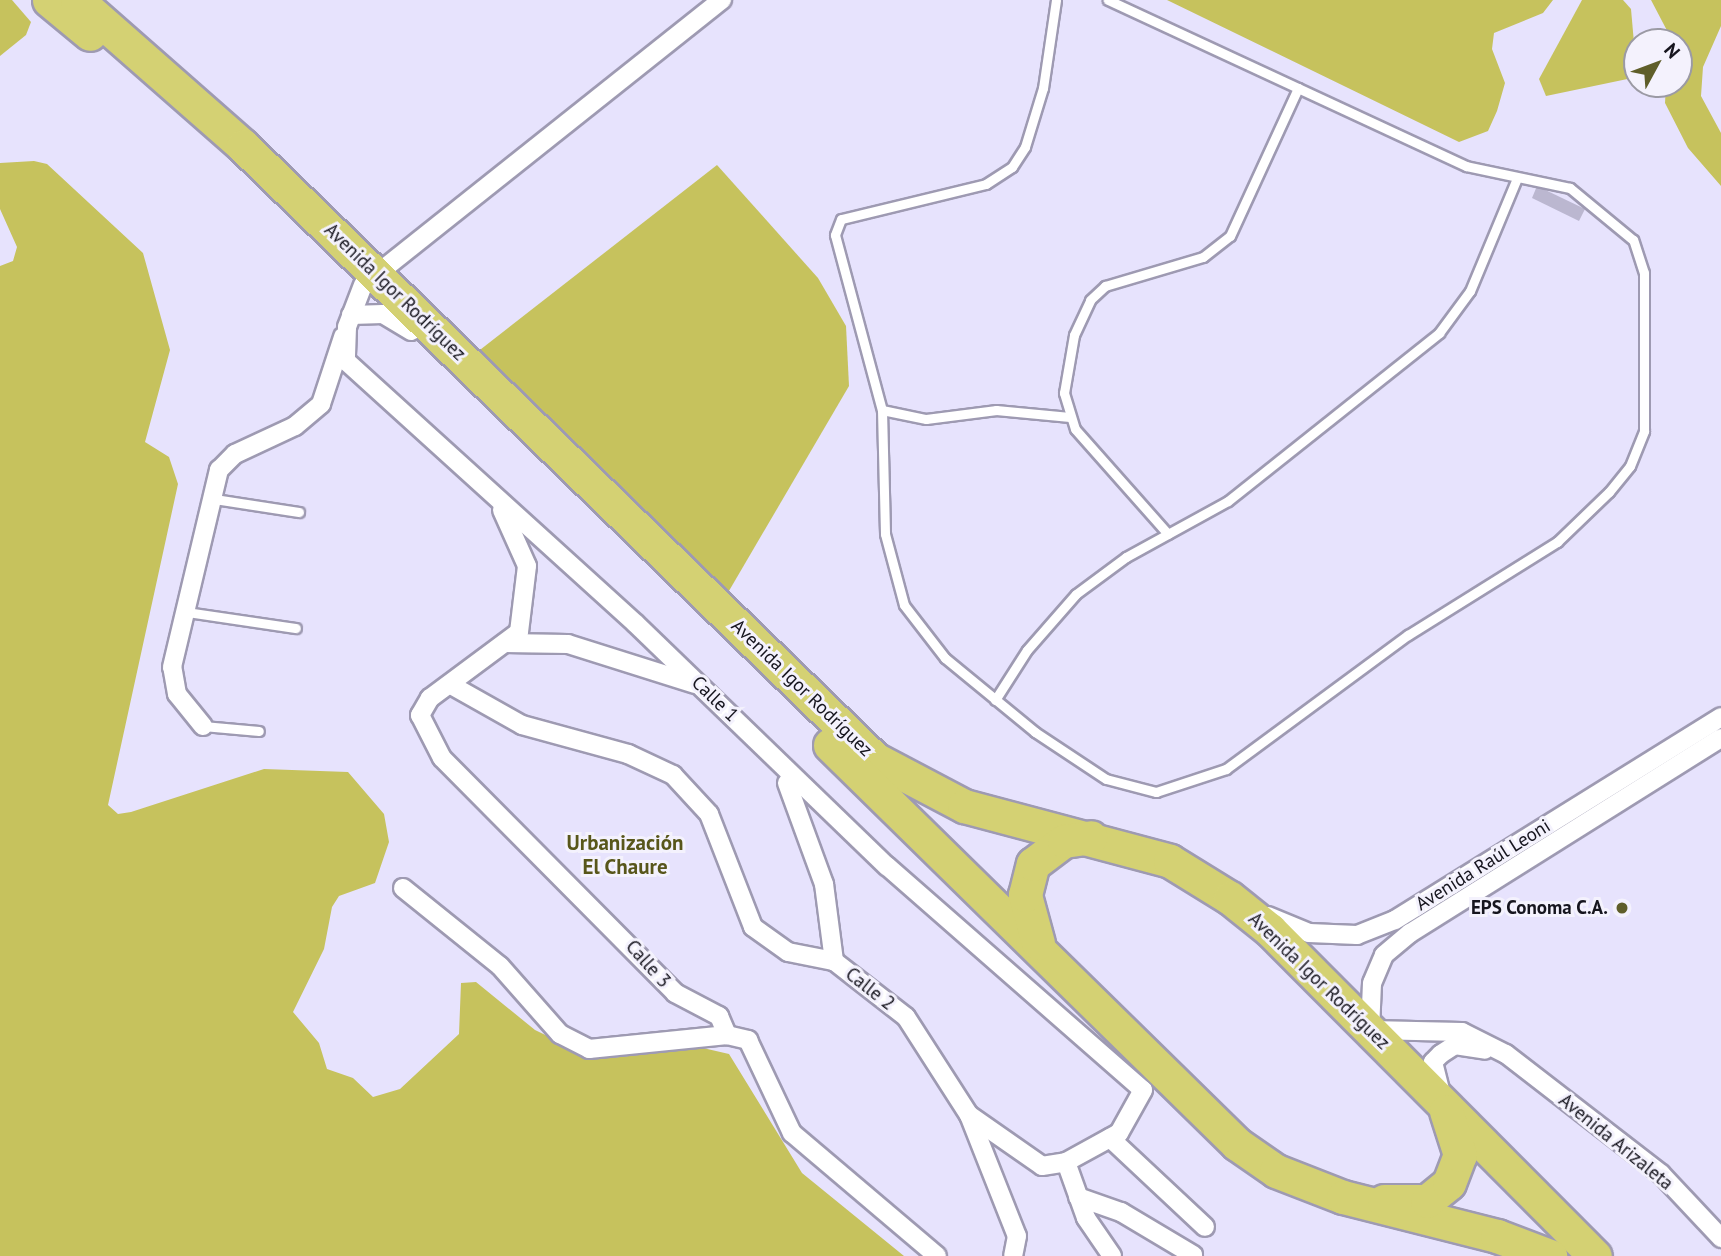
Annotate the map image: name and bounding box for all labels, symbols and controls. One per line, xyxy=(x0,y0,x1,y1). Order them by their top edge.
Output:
north arrow xyxy=(1623,28,1693,98)
text: N xyxy=(1659,38,1685,63)
street label: Avenida Igor Rodríguez xyxy=(320,219,470,365)
street label: Avenida Igor Rodríguez xyxy=(727,615,877,761)
street label: Calle 1 xyxy=(687,671,743,727)
street label: Avenida Raúl Leoni xyxy=(1411,814,1555,916)
district label: Urbanización El Chaure xyxy=(567,830,683,880)
place label: EPS Conoma C.A. xyxy=(1470,897,1608,919)
marker: EPS Conoma C.A. xyxy=(1614,900,1630,916)
street label: Avenida Igor Rodríguez xyxy=(1244,908,1394,1054)
street label: Calle 3 xyxy=(621,936,675,992)
street label: Calle 2 xyxy=(841,963,899,1015)
street label: Avenida Arizaleta xyxy=(1554,1089,1678,1195)

